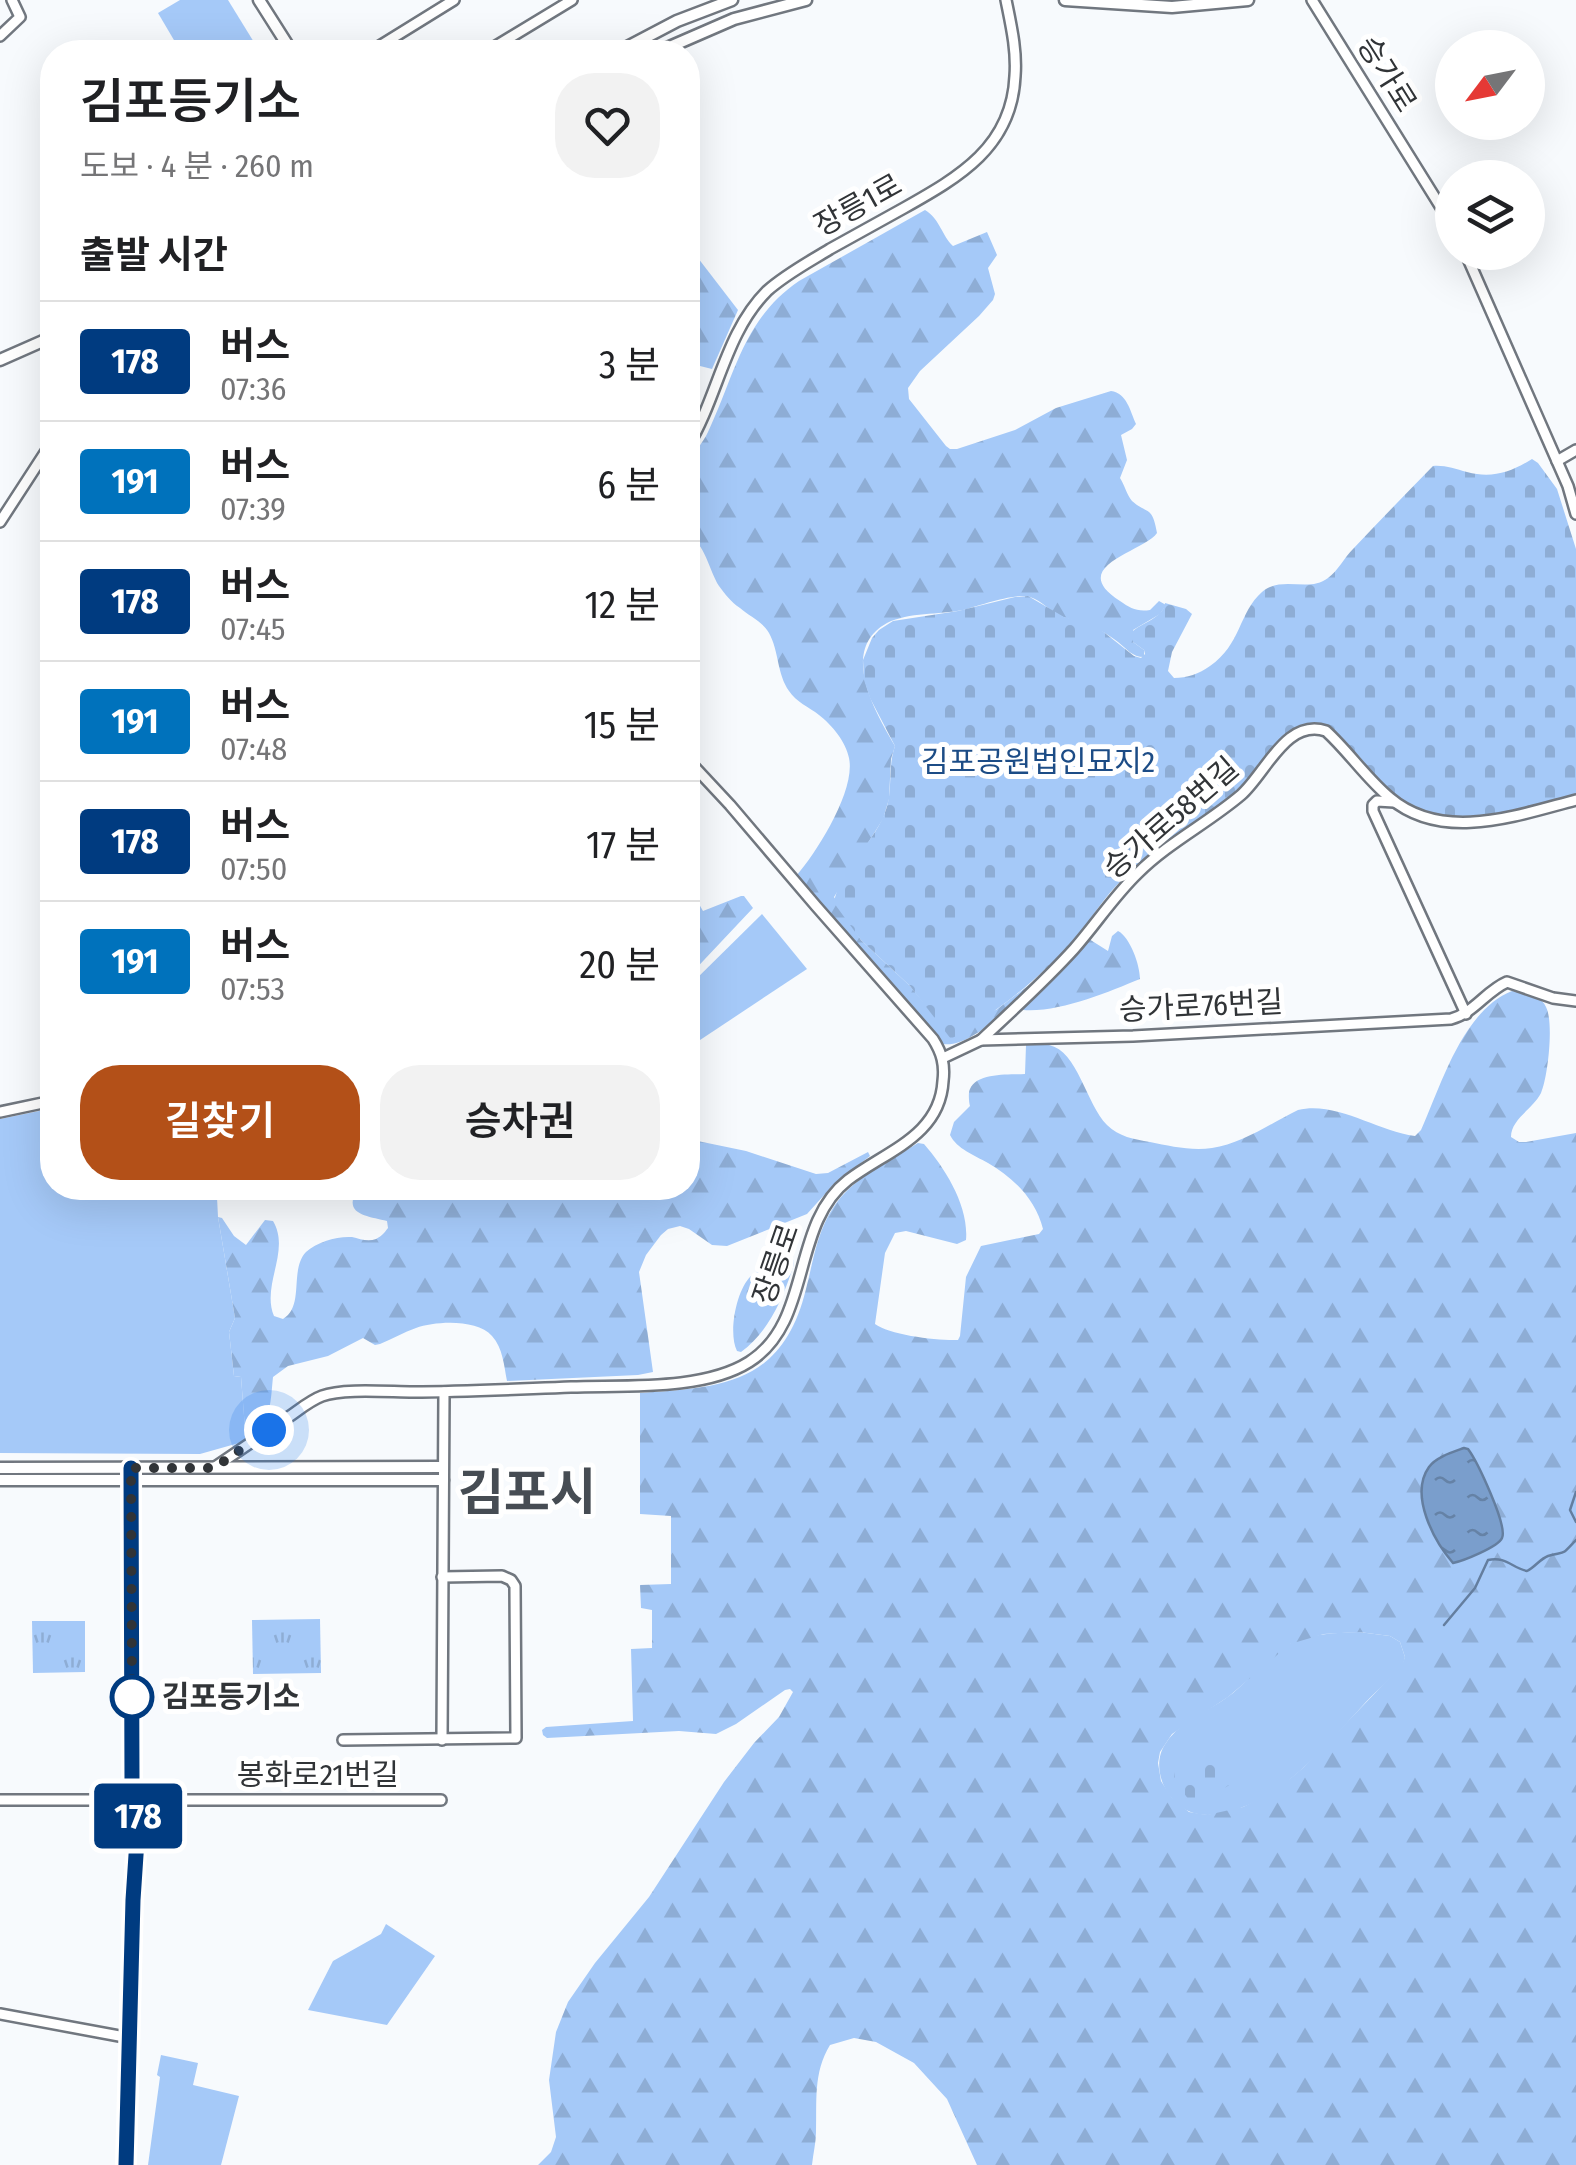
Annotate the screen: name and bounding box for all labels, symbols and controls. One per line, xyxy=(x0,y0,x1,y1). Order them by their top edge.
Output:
street label: 승가로 xyxy=(1350,29,1424,119)
north arrow xyxy=(1435,30,1545,140)
map controls xyxy=(1435,30,1545,270)
text: 김포등기소 xyxy=(80,73,301,131)
button: heart xyxy=(555,73,660,178)
text: 도보 · 4 분 · 260 m xyxy=(80,147,314,185)
button: layers xyxy=(1435,160,1545,270)
street label: 장릉1로 xyxy=(808,166,908,244)
text: 출발 시간 xyxy=(80,232,228,278)
text: 버스 xyxy=(220,323,290,369)
text: 178 xyxy=(111,340,159,382)
text: 3 분 xyxy=(599,342,660,388)
text: 07:36 xyxy=(220,370,286,408)
text: 버스 xyxy=(220,443,290,489)
text: 191 xyxy=(111,460,159,502)
text: 6 분 xyxy=(597,462,660,508)
text: 07:39 xyxy=(220,490,286,528)
text: 버스 xyxy=(220,563,290,609)
text: 178 xyxy=(111,580,159,622)
text: 12 분 xyxy=(585,582,660,628)
text: 07:45 xyxy=(220,610,286,648)
text: 버스 xyxy=(220,683,290,729)
text: 191 xyxy=(111,700,159,742)
text: 15 분 xyxy=(584,702,660,748)
text: 07:48 xyxy=(220,730,287,768)
park label: 김포공원법인묘지2 xyxy=(921,744,1155,780)
street label: 승가로58번길 xyxy=(1096,750,1246,886)
text: 버스 xyxy=(220,803,290,849)
text: 178 xyxy=(111,820,159,862)
text: 17 분 xyxy=(586,822,660,868)
text: 07:50 xyxy=(220,850,287,888)
text: 버스 xyxy=(220,923,290,969)
text: 191 xyxy=(111,940,159,982)
text: 20 분 xyxy=(580,942,660,988)
text: 07:53 xyxy=(220,970,285,1008)
street label: 승가로76번길 xyxy=(1118,984,1284,1028)
button: 길찾기 xyxy=(80,1065,360,1180)
button: 승차권 xyxy=(380,1065,660,1180)
street label: 장릉로 xyxy=(746,1219,806,1309)
your location xyxy=(244,1405,294,1455)
district label: 김포시 xyxy=(458,1463,596,1523)
marker: 김포등기소 xyxy=(111,1676,153,1718)
place label: 김포등기소 xyxy=(162,1679,300,1715)
street label: 봉화로21번길 xyxy=(237,1757,399,1793)
line badge: 178 xyxy=(80,1784,196,1848)
text: 178 xyxy=(114,1795,162,1837)

